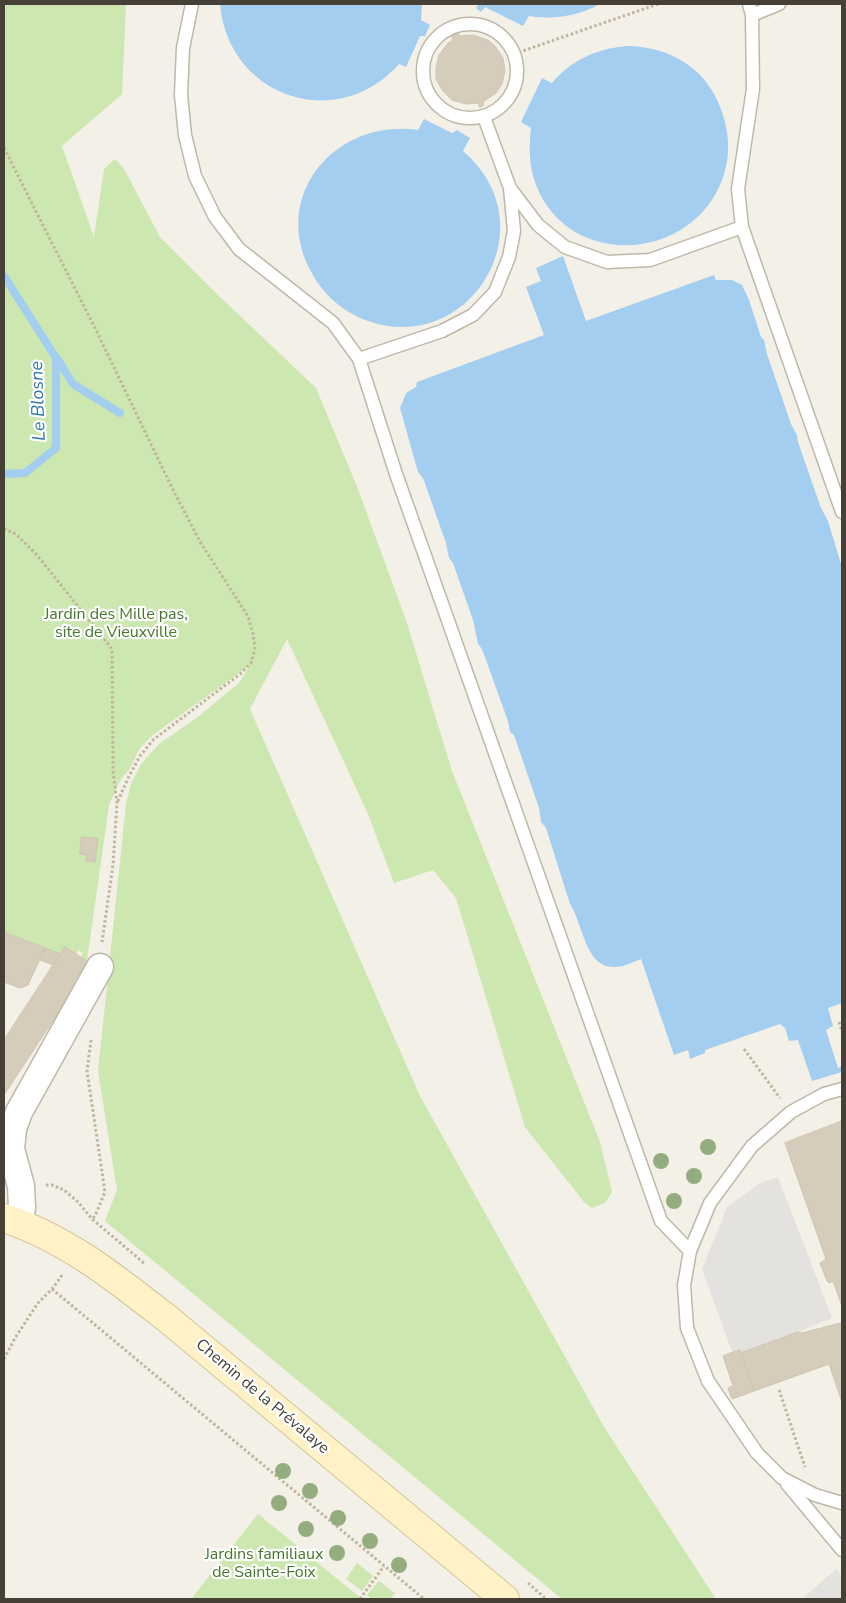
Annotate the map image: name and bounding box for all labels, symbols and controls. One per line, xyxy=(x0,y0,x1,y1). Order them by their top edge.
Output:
water label: Le Blosne xyxy=(27,361,51,441)
park label: Jardin des Mille pas, site de Vieuxville xyxy=(44,605,188,643)
street label: Chemin de la Prévalaye xyxy=(191,1335,333,1459)
park label: Jardins familiaux de Sainte-Foix xyxy=(205,1545,323,1583)

